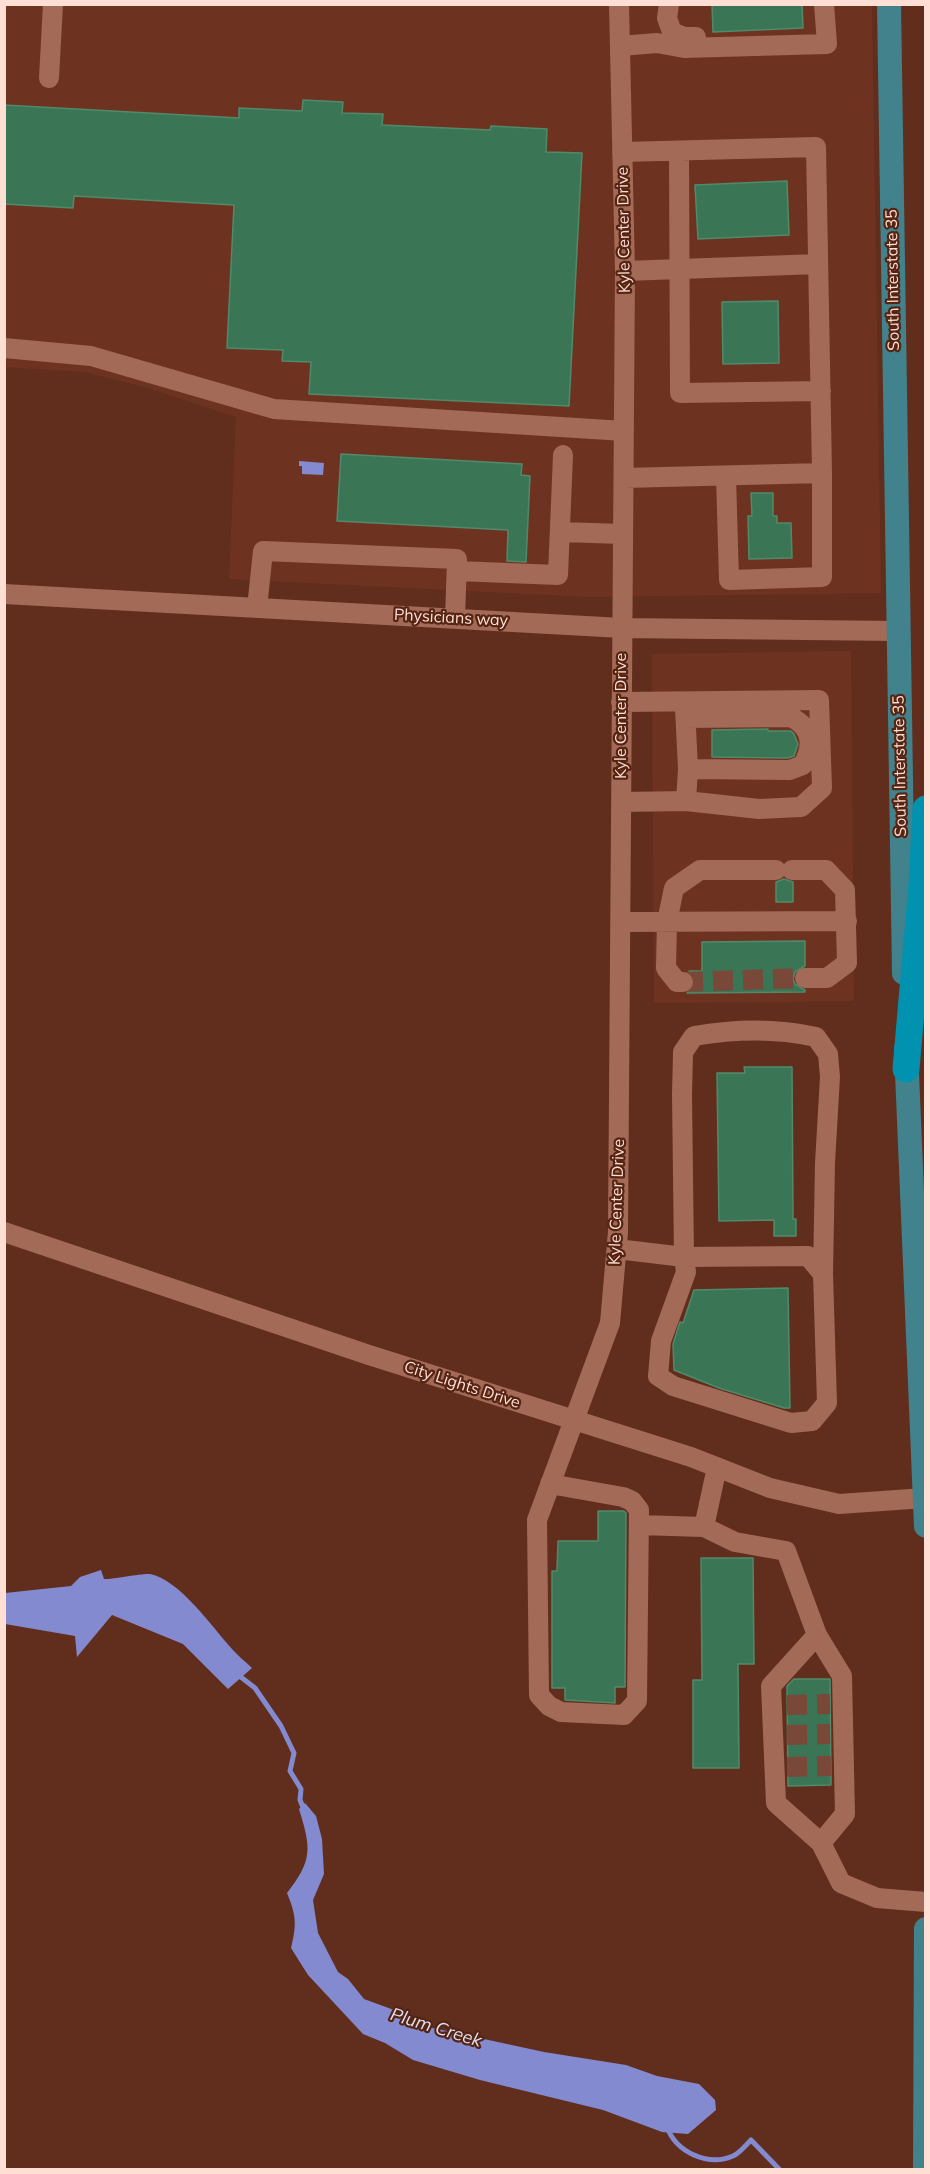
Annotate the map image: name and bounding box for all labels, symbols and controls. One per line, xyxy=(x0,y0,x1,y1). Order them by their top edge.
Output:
street label: Kyle Center Drive xyxy=(613,167,635,293)
street label: South Interstate 35 xyxy=(882,209,904,351)
street label: Physicians way xyxy=(393,605,509,631)
street label: Kyle Center Drive xyxy=(611,653,631,779)
street label: South Interstate 35 xyxy=(889,695,911,837)
street label: Kyle Center Drive xyxy=(605,1139,629,1265)
street label: City Lights Drive xyxy=(401,1357,523,1413)
water label: Plum Creek xyxy=(388,2004,484,2052)

